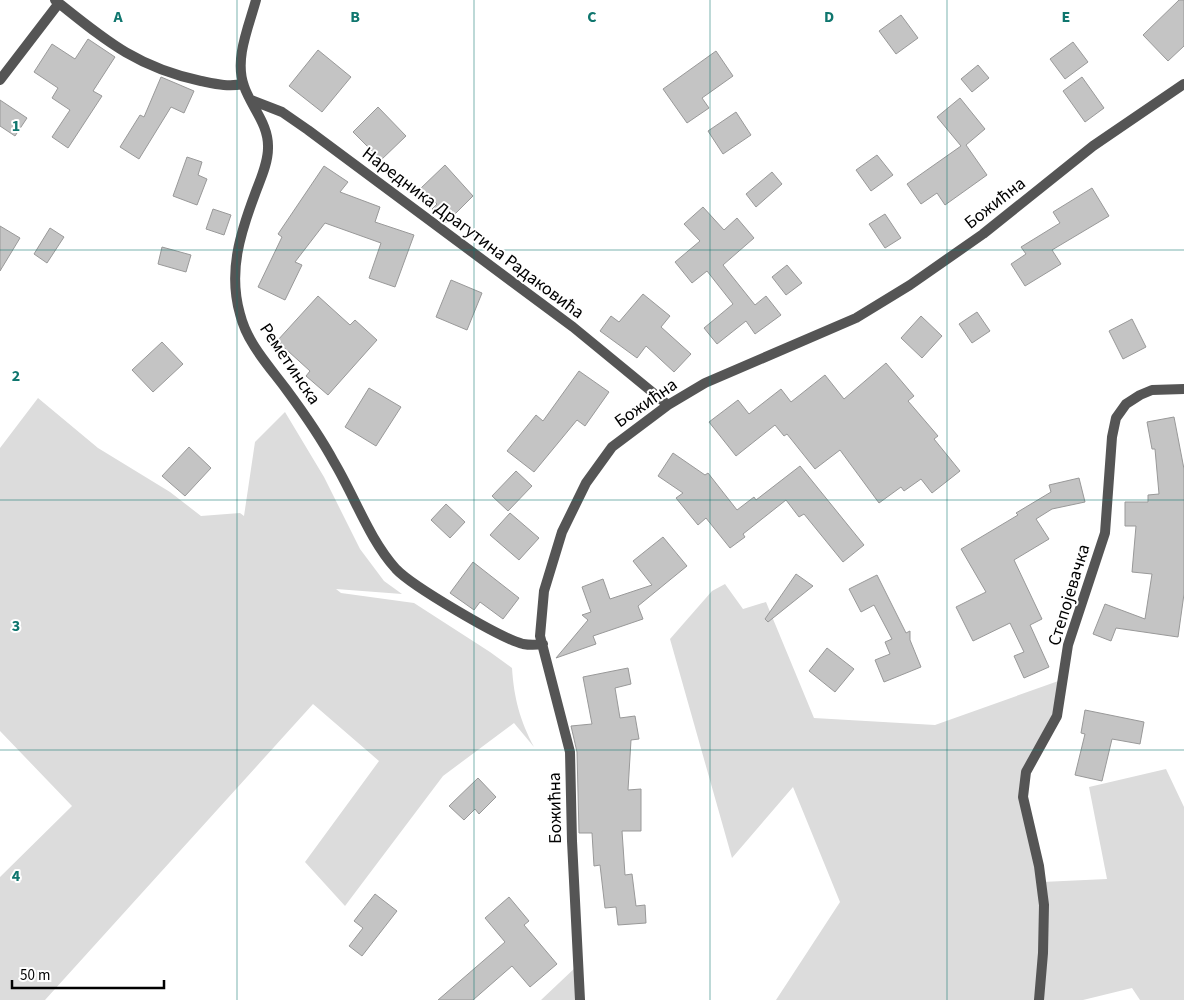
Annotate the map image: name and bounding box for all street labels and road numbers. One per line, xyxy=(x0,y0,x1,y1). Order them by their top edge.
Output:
street label: Наредника Драгутина Радаковића xyxy=(357,141,589,325)
street label: Божићна xyxy=(959,171,1031,235)
street label: Реметинска xyxy=(254,318,326,410)
street label: Божићна xyxy=(609,372,683,434)
street label: Степојевачка xyxy=(1042,541,1096,649)
street label: Божићна xyxy=(542,772,568,844)

